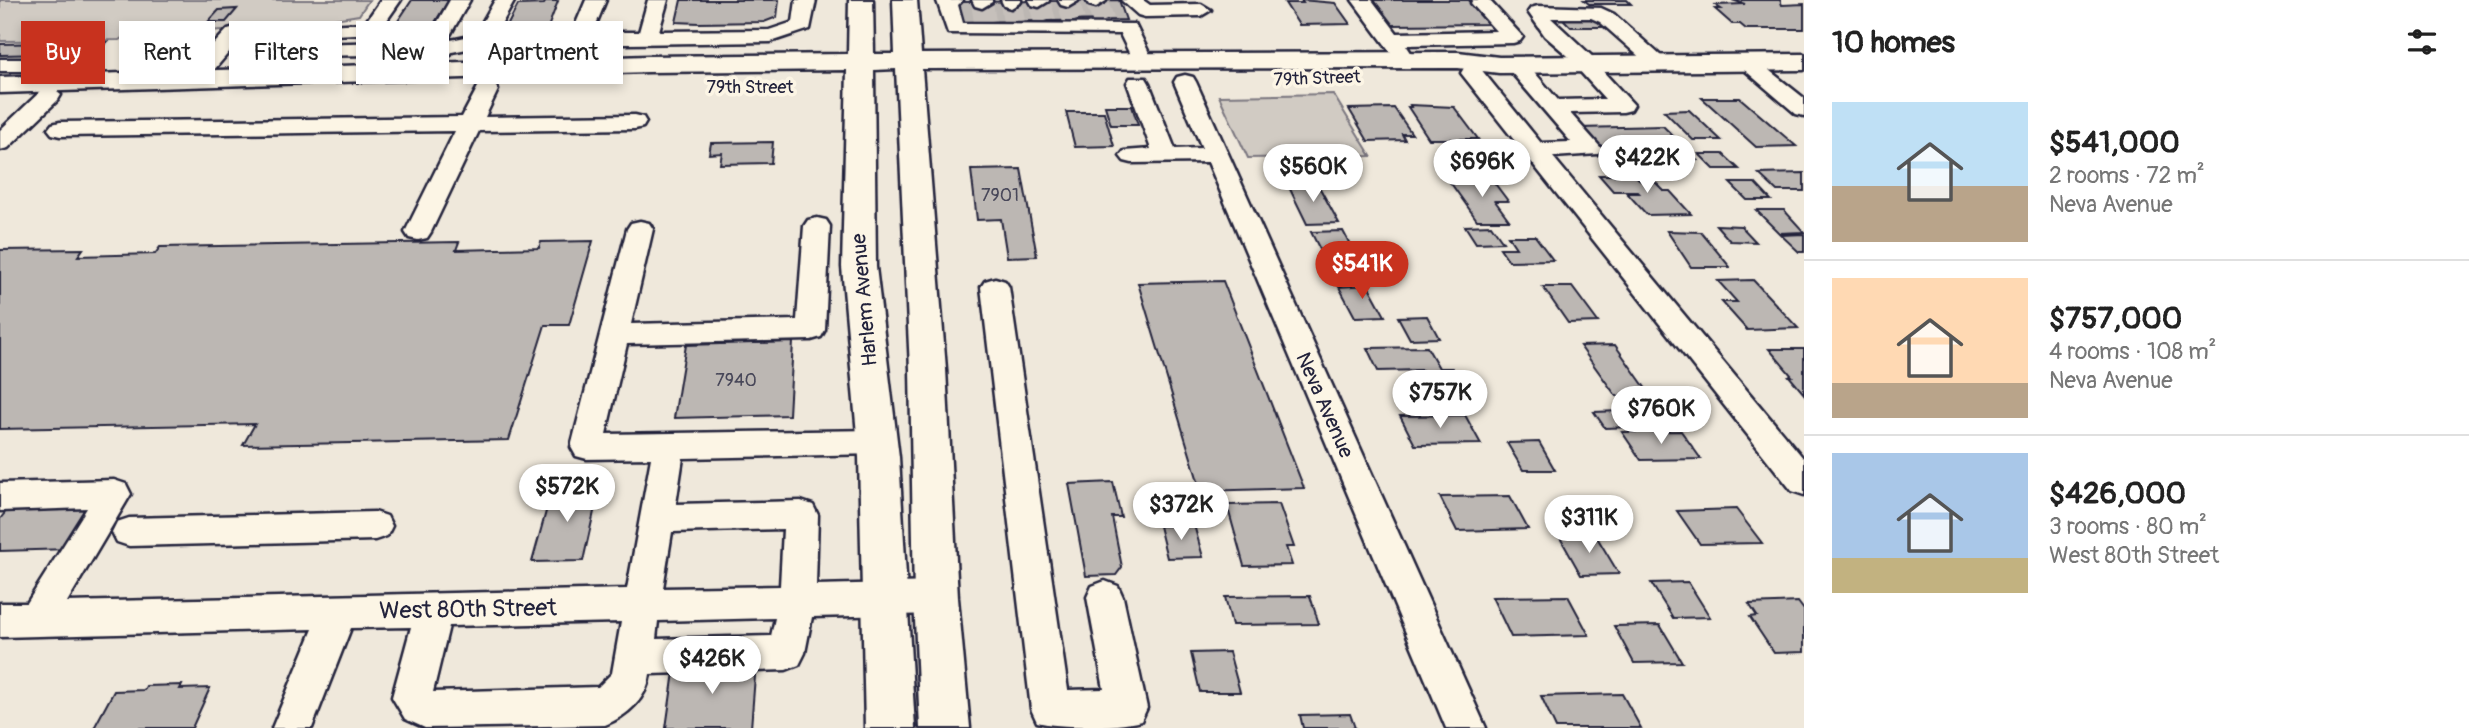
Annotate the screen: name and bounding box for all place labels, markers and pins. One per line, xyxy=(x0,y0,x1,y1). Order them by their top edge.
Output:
pin: $422K xyxy=(1598,136,1696,195)
pin: $696K xyxy=(1433,140,1531,199)
pin: $560K xyxy=(1264,144,1362,204)
pin: $541K xyxy=(1313,242,1411,301)
pin: $757K xyxy=(1391,370,1489,430)
pin: $760K xyxy=(1612,386,1710,446)
pin: $572K xyxy=(518,464,616,524)
pin: $372K xyxy=(1132,482,1230,542)
pin: $311K xyxy=(1540,496,1638,555)
pin: $426K xyxy=(663,636,761,696)

